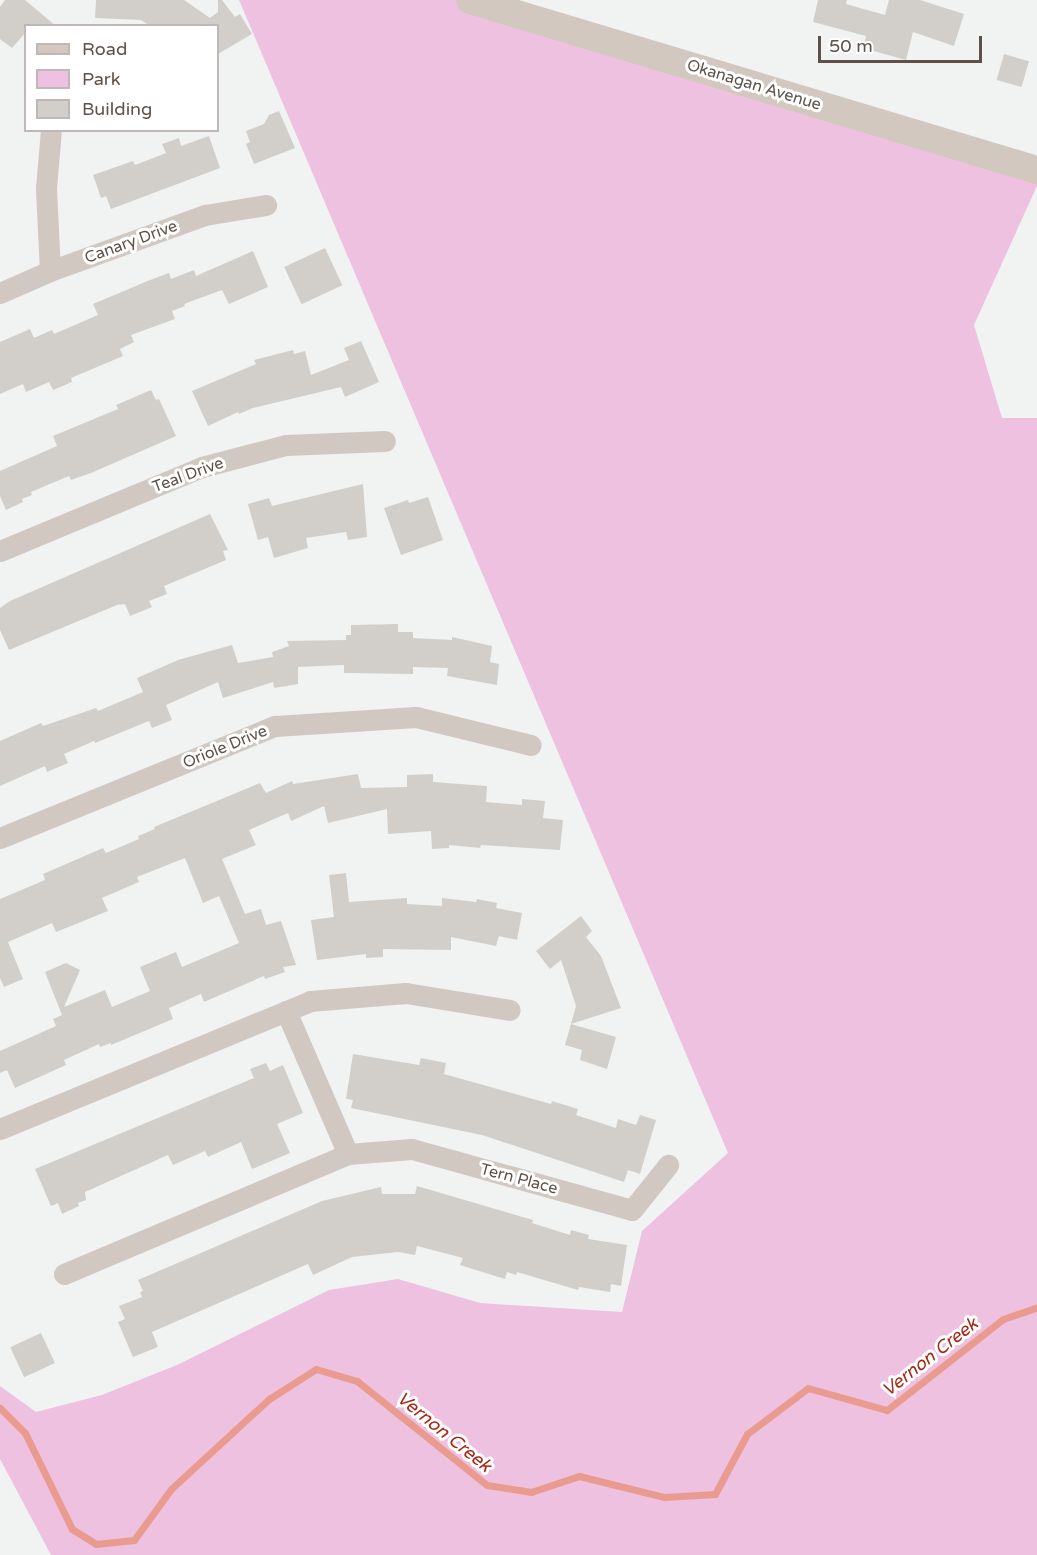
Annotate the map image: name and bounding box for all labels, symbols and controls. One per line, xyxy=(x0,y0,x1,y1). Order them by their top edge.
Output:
legend xyxy=(24,24,219,132)
scale bar xyxy=(821,24,984,62)
text: 50 m xyxy=(829,35,873,57)
text: Road xyxy=(82,38,127,60)
street label: Okanagan Avenue xyxy=(685,55,823,115)
text: Park xyxy=(82,68,120,90)
text: Building xyxy=(82,98,152,120)
street label: Canary Drive xyxy=(82,216,180,268)
street label: Teal Drive xyxy=(150,453,226,497)
street label: Oriole Drive xyxy=(180,721,270,773)
street label: Tern Place xyxy=(478,1160,560,1198)
water label: Vernon Creek xyxy=(878,1313,982,1401)
water label: Vernon Creek xyxy=(392,1387,496,1477)

